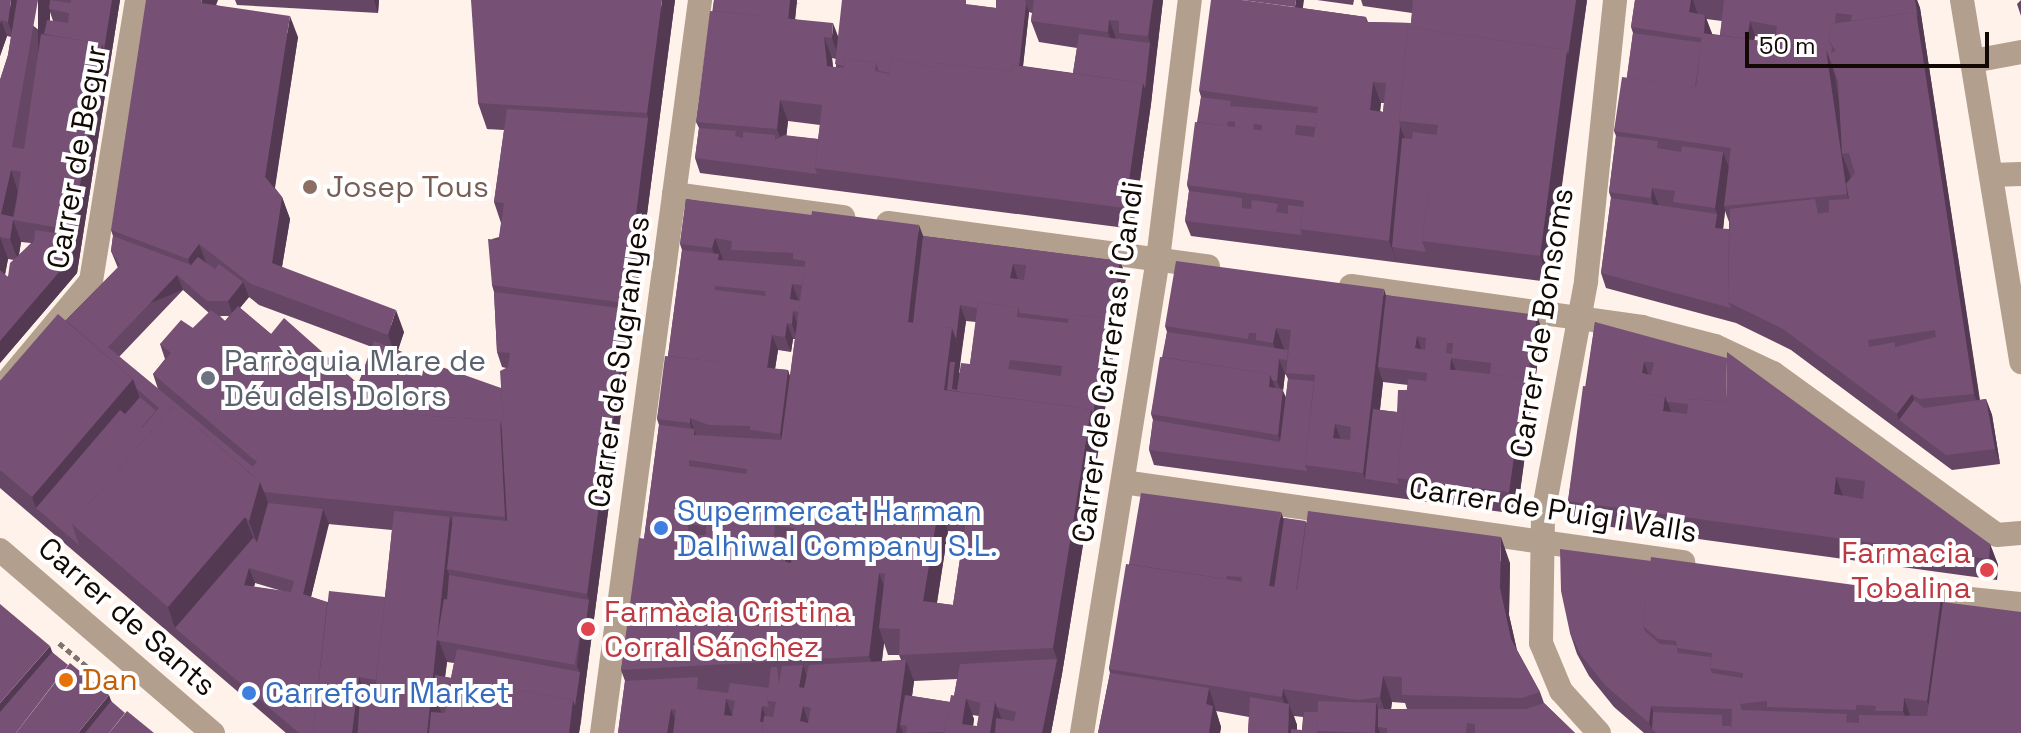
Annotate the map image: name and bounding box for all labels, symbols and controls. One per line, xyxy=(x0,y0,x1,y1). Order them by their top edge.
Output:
scale bar xyxy=(1749,16,1993,66)
text: 50 m xyxy=(1759,30,1816,61)
street label: Carrer de Begur xyxy=(40,42,114,272)
place label: Josep Tous xyxy=(326,169,489,205)
marker: Josep Tous xyxy=(301,178,319,196)
street label: Carrer de Carreras i Candi xyxy=(1065,179,1151,545)
street label: Carrer de Bonsoms xyxy=(1503,185,1581,461)
street label: Carrer de Sugranyes xyxy=(581,214,657,510)
place label: Parròquia Mare de Déu dels Dolors xyxy=(224,343,486,414)
marker: Parròquia Mare de Déu dels Dolors xyxy=(199,369,217,387)
street label: Carrer de Puig i Valls xyxy=(1406,469,1700,551)
place label: Supermercat Harman Dalhiwal Company S.L. xyxy=(677,493,998,564)
marker: Supermercat Harman Dalhiwal Company S.L. xyxy=(652,519,670,537)
street label: Carrer de Sants xyxy=(31,530,223,704)
place label: Farmacia Tobalina xyxy=(1841,535,1971,606)
marker: Farmacia Tobalina xyxy=(1978,561,1996,579)
place label: Farmàcia Cristina Corral Sánchez xyxy=(604,594,852,664)
marker: Farmàcia Cristina Corral Sánchez xyxy=(579,620,597,638)
place label: Dan xyxy=(82,662,138,698)
marker: Dan xyxy=(57,671,75,689)
place label: Carrefour Market xyxy=(265,675,510,711)
marker: Carrefour Market xyxy=(240,684,258,702)

